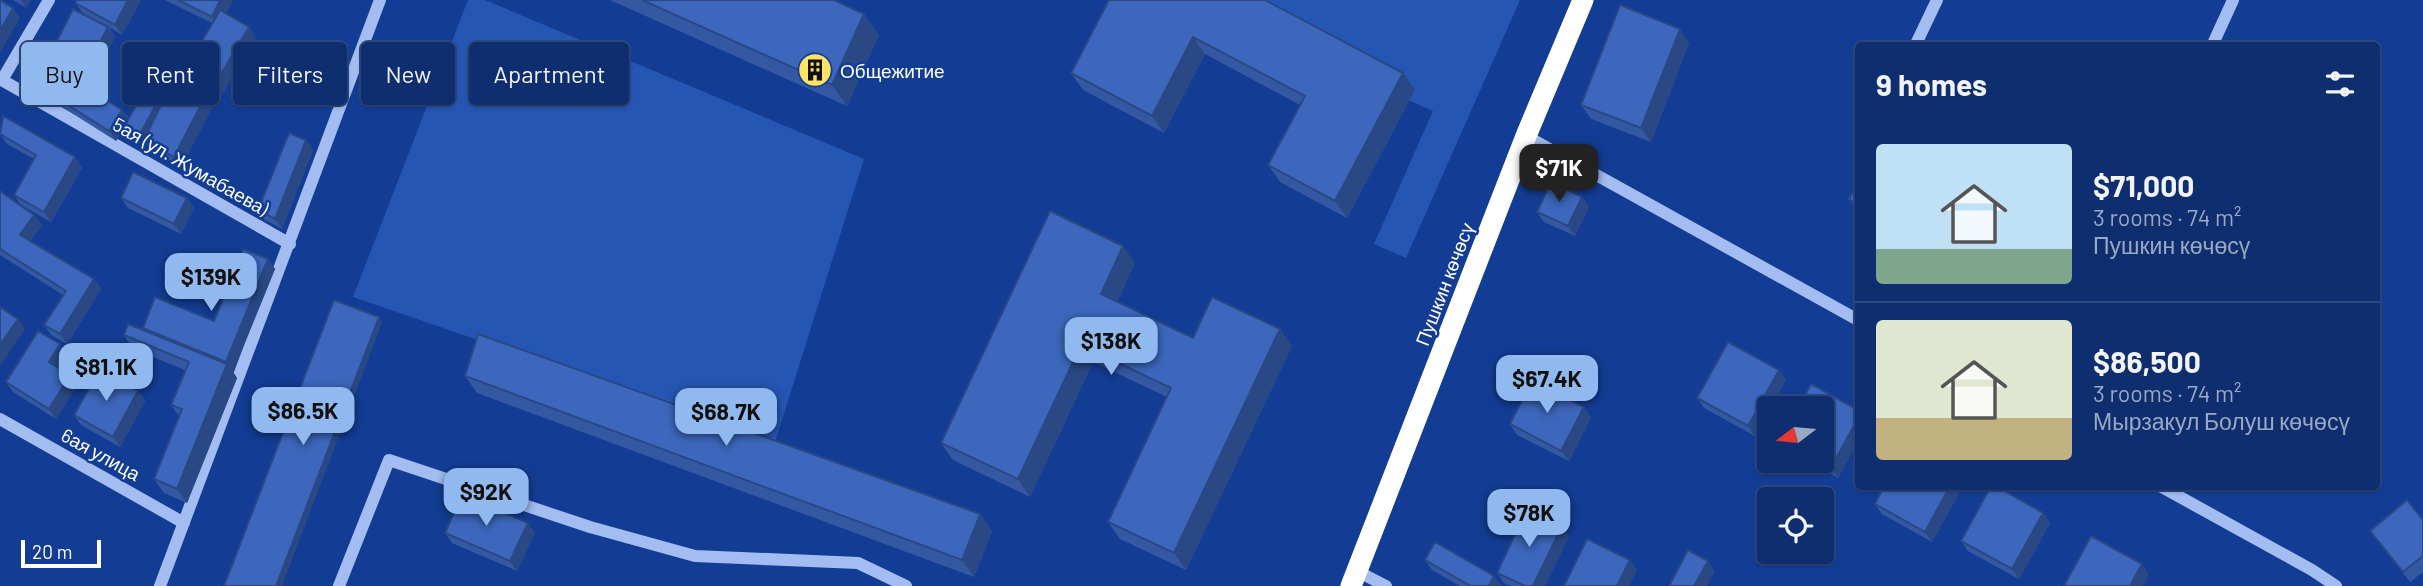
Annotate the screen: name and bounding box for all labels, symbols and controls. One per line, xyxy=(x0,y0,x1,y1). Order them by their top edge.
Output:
chip: Buy xyxy=(21,42,108,105)
chip: Rent xyxy=(122,42,219,105)
chip: Filters xyxy=(233,42,347,105)
chip: New xyxy=(361,42,455,105)
chip: Apartment xyxy=(469,42,629,105)
building icon: Общежитие xyxy=(796,51,834,89)
place label: Общежитие xyxy=(840,59,945,82)
icon: filters xyxy=(2321,65,2359,103)
text: 9 homes xyxy=(1876,66,1987,102)
street label: 5ая (ул. Жумабаева) xyxy=(109,112,274,220)
pin: $71K xyxy=(1518,144,1600,204)
text: $71K xyxy=(1535,153,1583,181)
text: $71,000 xyxy=(2093,167,2194,203)
icon: home xyxy=(1932,172,2016,256)
text: 3 rooms · 74 m² xyxy=(2093,203,2242,231)
street label: Пушкин көчөсү xyxy=(1410,219,1478,349)
text: Пушкин көчөсү xyxy=(2093,231,2250,259)
pin: $139K xyxy=(162,254,260,313)
text: $139K xyxy=(181,262,241,290)
pin: $138K xyxy=(1062,318,1160,377)
text: $138K xyxy=(1081,326,1141,354)
text: $86,500 xyxy=(2093,343,2201,379)
pin: $81.1K xyxy=(49,344,163,403)
icon: home xyxy=(1932,348,2016,432)
text: $81.1K xyxy=(75,352,137,380)
pin: $67.4K xyxy=(1490,356,1604,415)
text: $67.4K xyxy=(1512,364,1582,392)
text: 3 rooms · 74 m² xyxy=(2093,379,2242,407)
pin: $86.5K xyxy=(246,388,360,447)
pin: $68.7K xyxy=(669,388,783,448)
text: $86.5K xyxy=(268,396,338,424)
north arrow xyxy=(1757,396,1834,472)
map controls xyxy=(1757,396,1834,564)
text: $68.7K xyxy=(691,397,761,425)
text: Мырзакул Болуш көчөсү xyxy=(2093,407,2350,435)
street label: 6ая улица xyxy=(58,423,145,485)
pin: $92K xyxy=(445,468,527,528)
text: $92K xyxy=(460,477,512,505)
button: locate xyxy=(1757,487,1834,564)
pin: $78K xyxy=(1488,490,1570,549)
text: $78K xyxy=(1503,498,1555,526)
scale bar xyxy=(21,537,102,569)
text: 20 m xyxy=(32,540,72,563)

